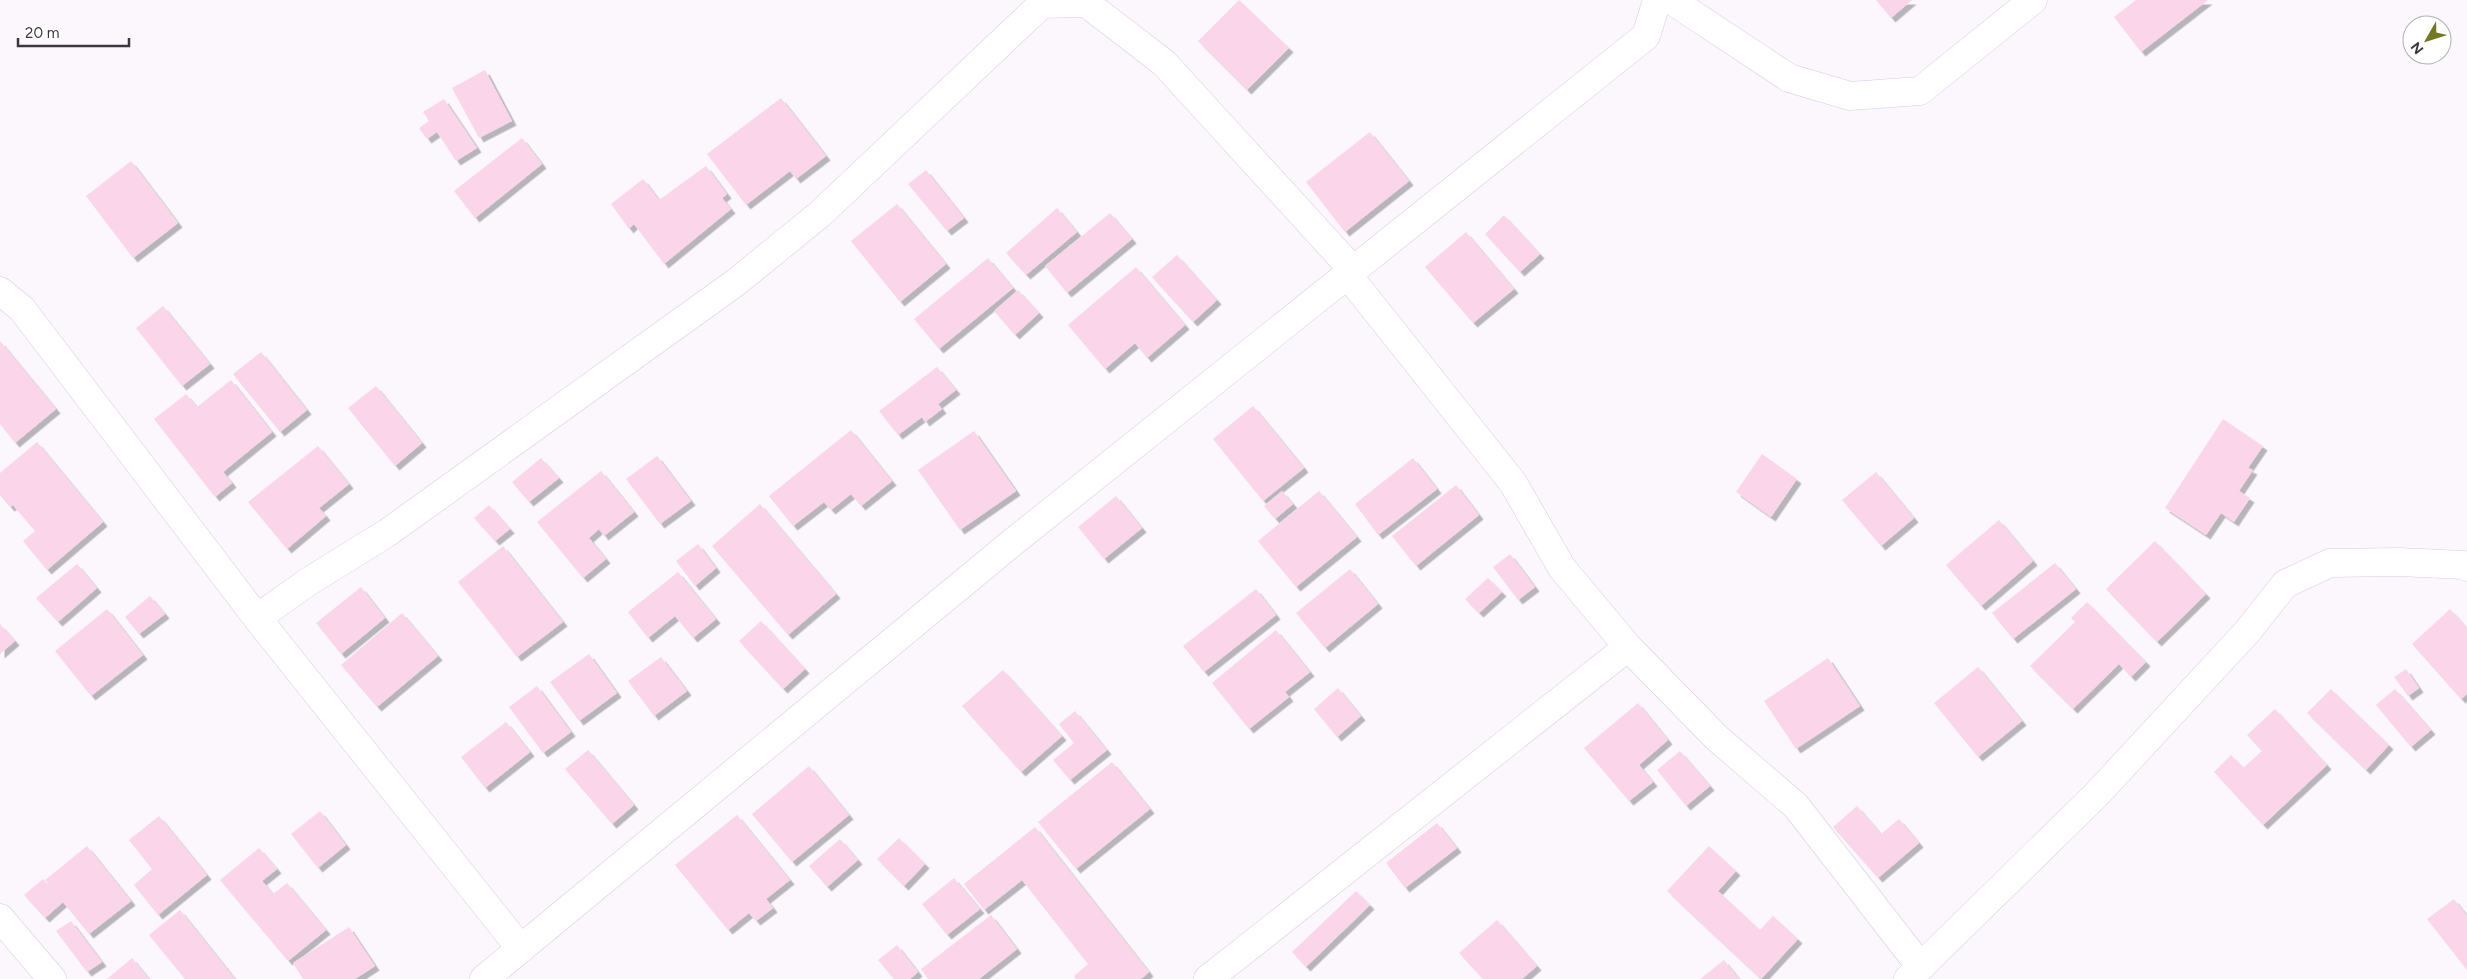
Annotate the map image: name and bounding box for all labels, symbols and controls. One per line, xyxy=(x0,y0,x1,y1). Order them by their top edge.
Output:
scale bar xyxy=(18,15,129,47)
north arrow xyxy=(2402,15,2452,65)
text: 20 m xyxy=(25,24,59,42)
text: N xyxy=(2407,38,2427,57)

